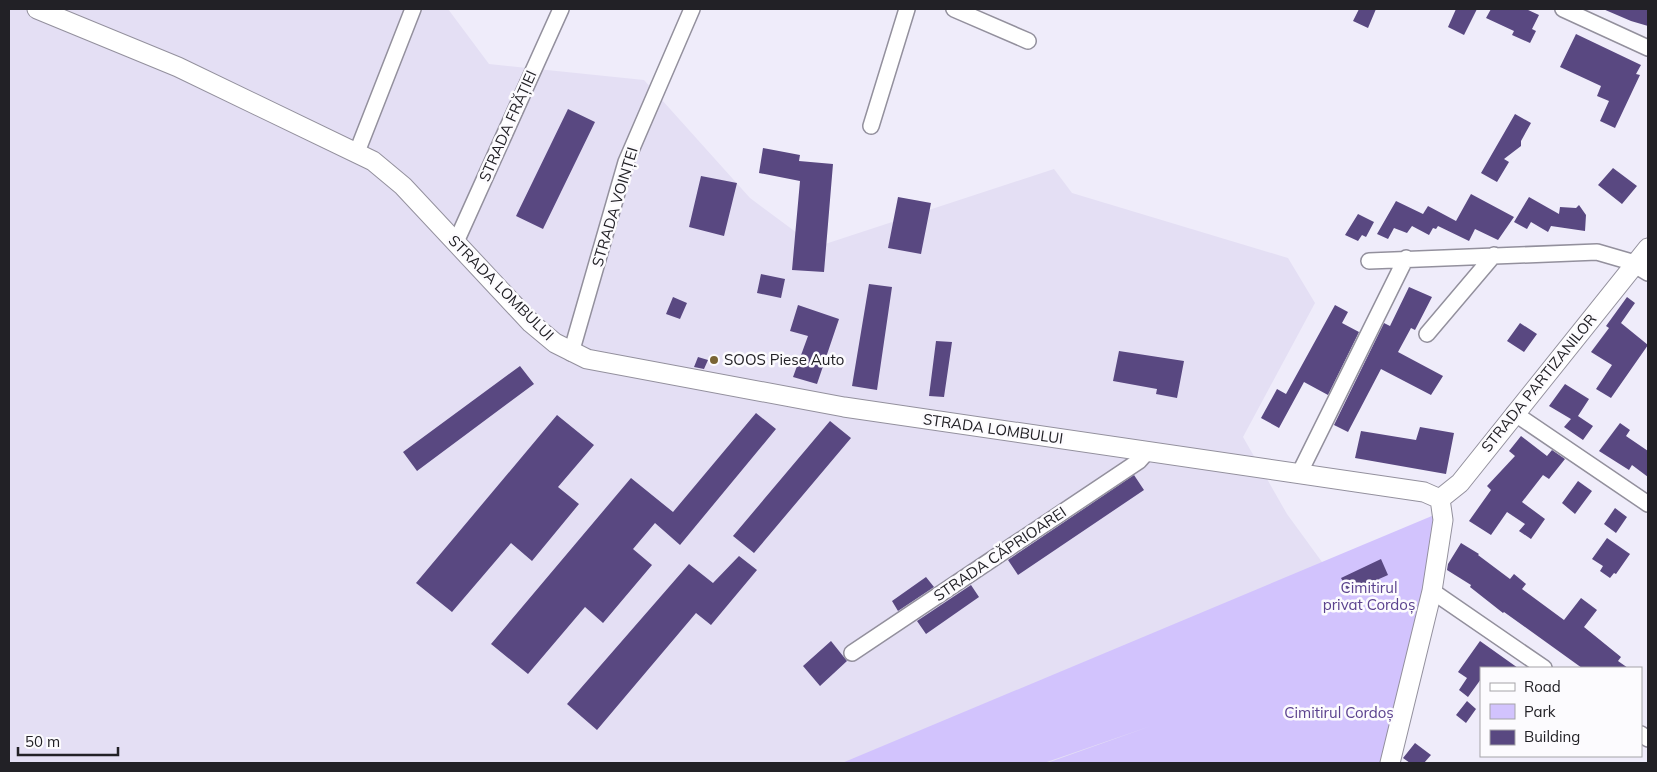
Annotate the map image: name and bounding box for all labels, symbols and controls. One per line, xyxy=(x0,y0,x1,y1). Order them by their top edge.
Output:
street label: STRADA FRĂȚIEI xyxy=(475,67,541,184)
street label: STRADA VOINȚEI xyxy=(587,145,642,269)
street label: STRADA LOMBULUI xyxy=(445,231,558,344)
street label: STRADA PARTIZANILOR xyxy=(1477,310,1600,456)
place label: SOOS Piese Auto xyxy=(724,350,844,369)
marker: SOOS Piese Auto xyxy=(708,354,720,366)
street label: STRADA LOMBULUI xyxy=(922,409,1064,448)
street label: STRADA CĂPRIOAREI xyxy=(930,502,1070,605)
park label: Cimitirul privat Cordoș xyxy=(1323,578,1415,614)
legend xyxy=(1480,667,1642,757)
text: Road xyxy=(1524,677,1561,696)
text: Park xyxy=(1524,702,1556,721)
park label: Cimitirul Cordoș xyxy=(1284,703,1394,722)
scale bar xyxy=(18,724,118,756)
text: Building xyxy=(1524,727,1580,746)
text: 50 m xyxy=(25,732,60,751)

